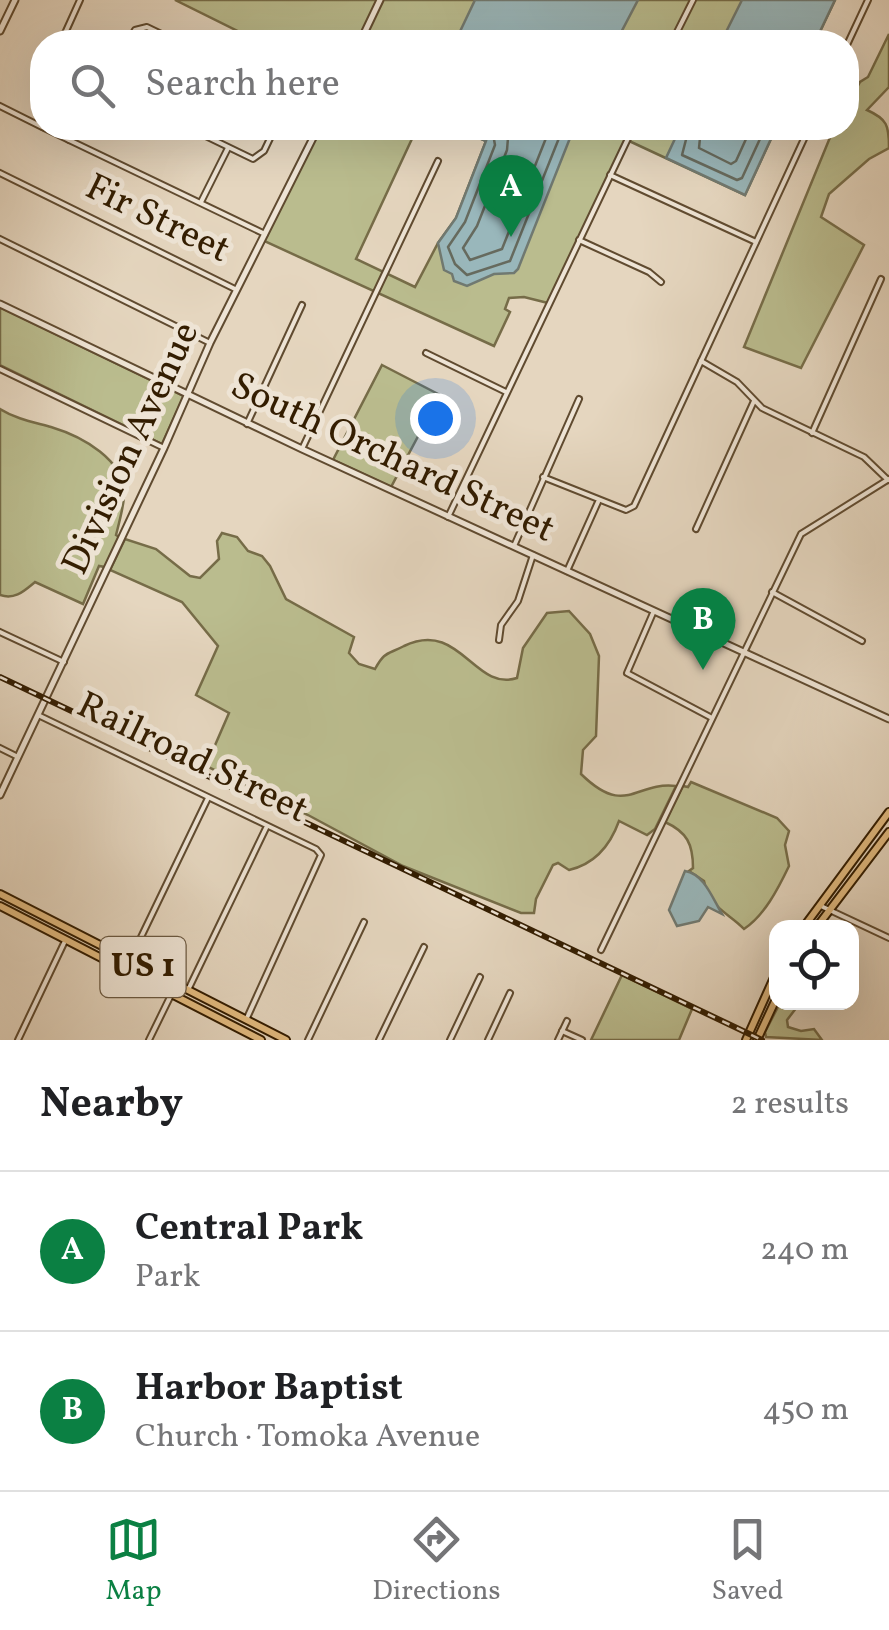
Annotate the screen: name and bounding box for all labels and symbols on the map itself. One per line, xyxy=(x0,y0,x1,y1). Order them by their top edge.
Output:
pin: A xyxy=(478,154,544,237)
street label: Fir Street xyxy=(76,162,238,278)
street label: Division Avenue xyxy=(50,314,214,584)
street label: South Orchard Street xyxy=(221,361,563,557)
your location xyxy=(410,393,461,444)
pin: B xyxy=(670,588,736,670)
street label: Railroad Street xyxy=(67,680,317,838)
road number: US 1 xyxy=(100,937,186,997)

